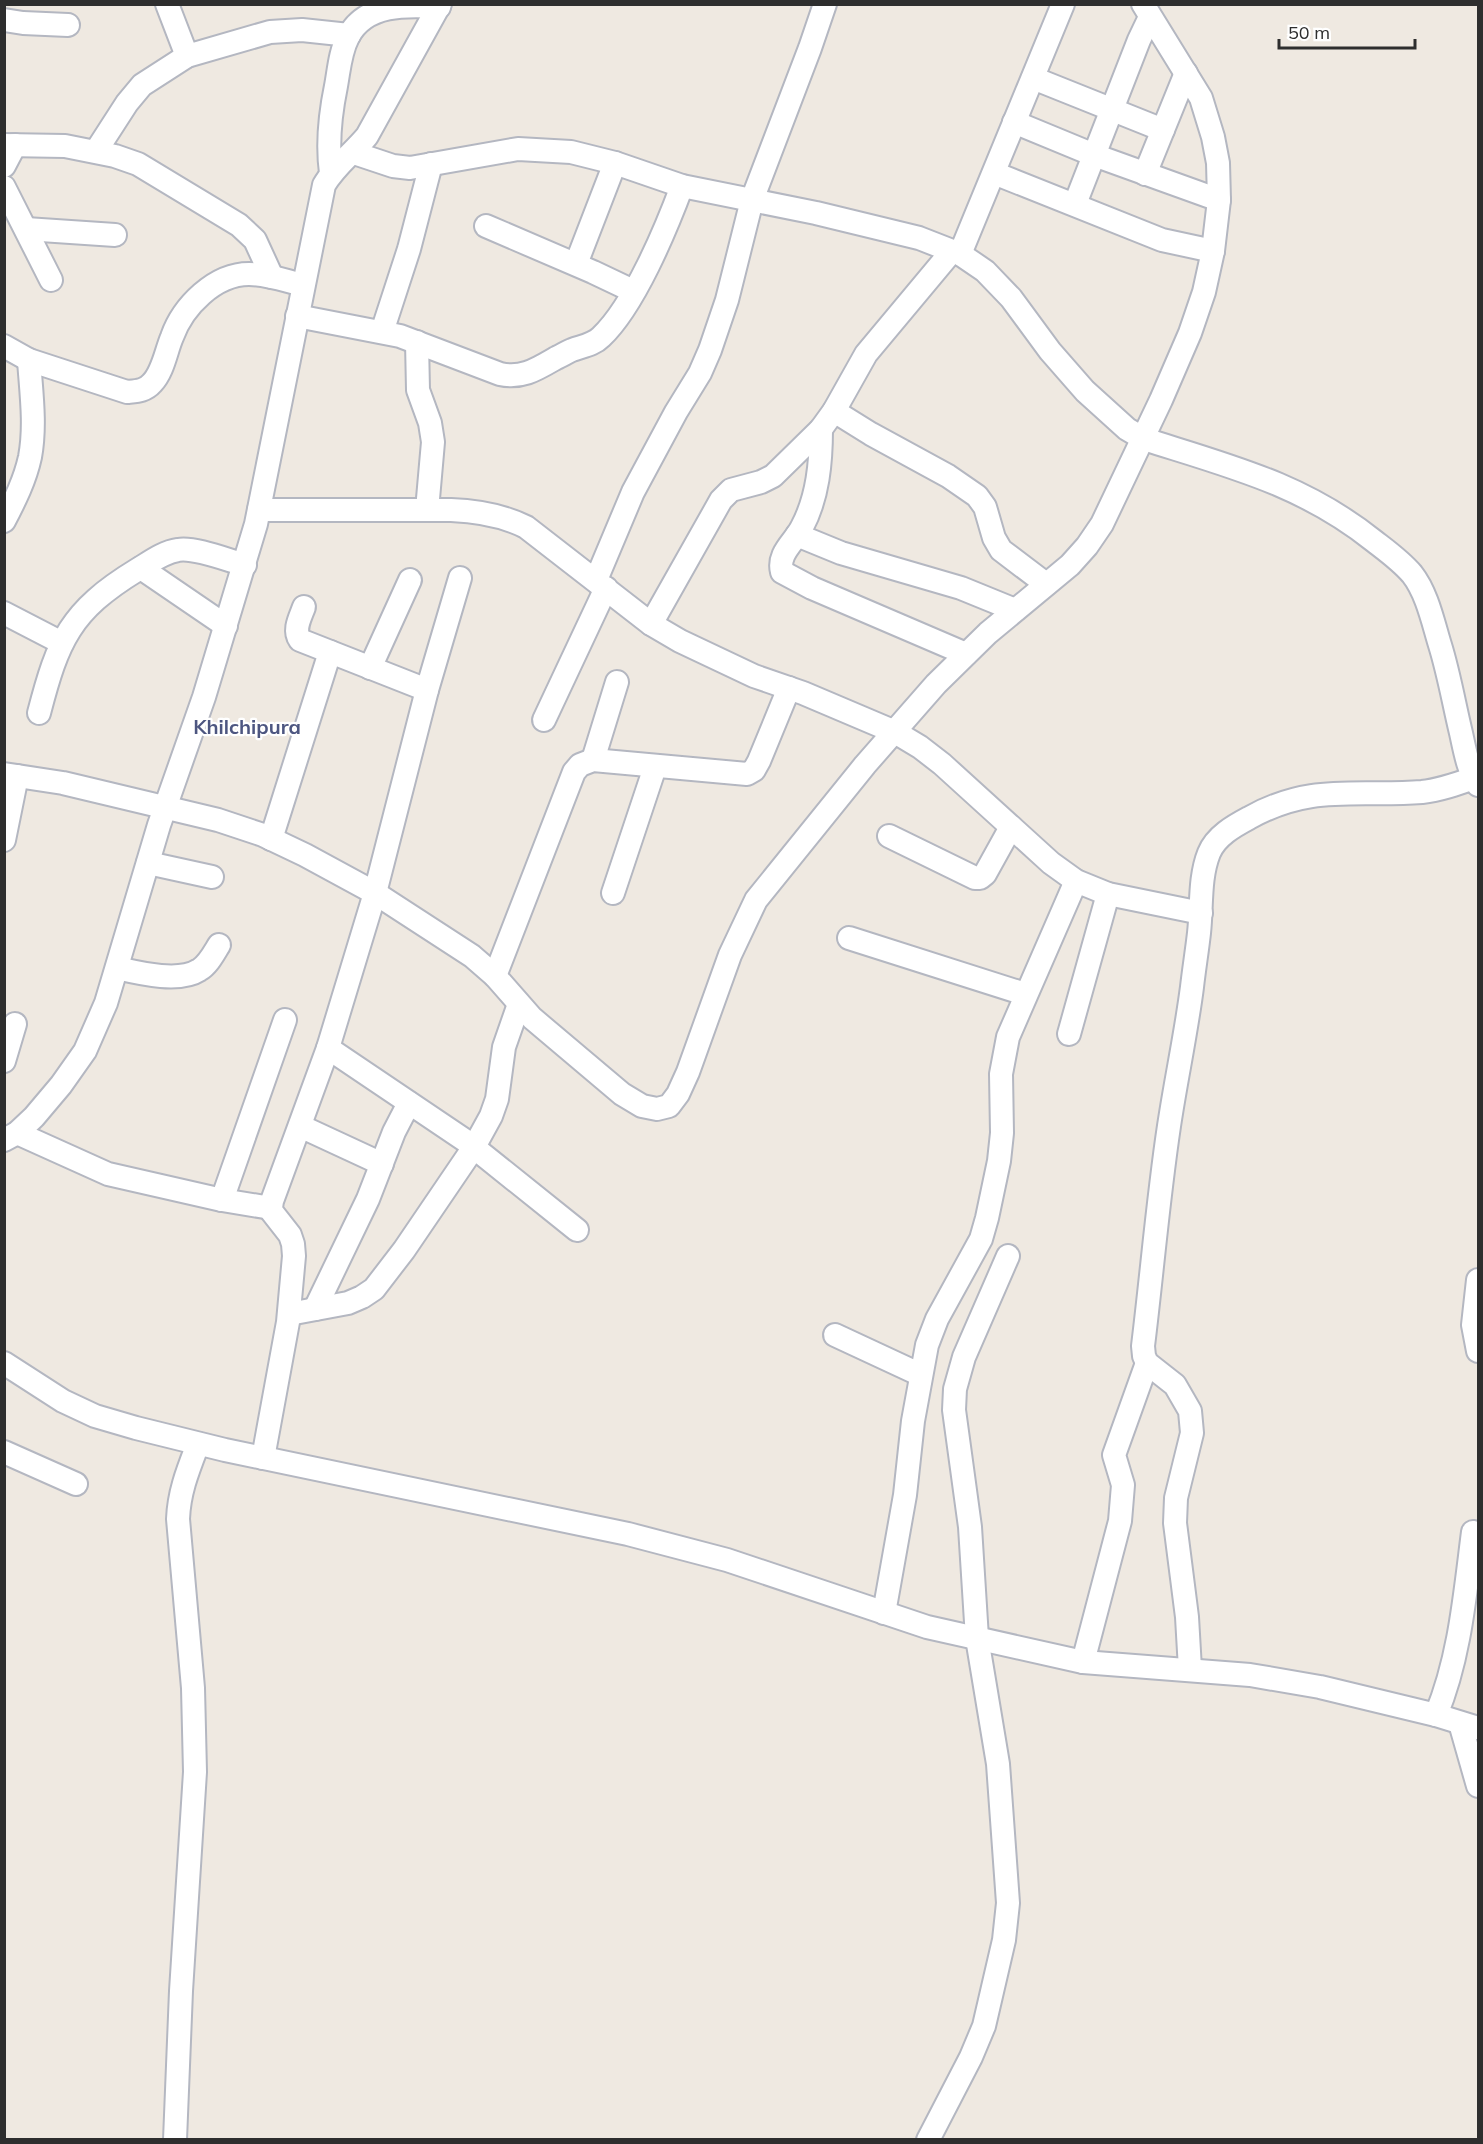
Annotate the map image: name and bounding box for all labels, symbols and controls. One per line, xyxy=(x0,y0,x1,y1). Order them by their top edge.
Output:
scale bar xyxy=(1279,12,1416,50)
text: 50 m xyxy=(1288,21,1330,44)
district label: Khilchipura xyxy=(193,714,301,739)

